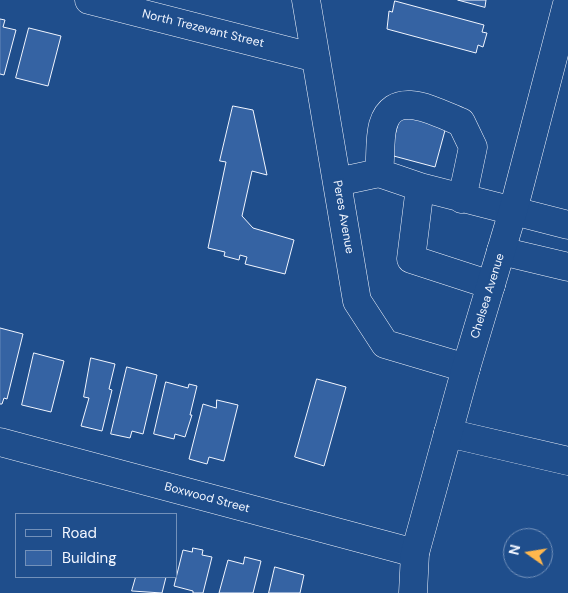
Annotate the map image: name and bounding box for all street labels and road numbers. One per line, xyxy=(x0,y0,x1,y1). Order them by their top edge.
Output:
street label: North Trezevant Street xyxy=(141,7,265,51)
street label: Peres Avenue xyxy=(329,179,357,255)
street label: Chelsea Avenue xyxy=(468,252,508,340)
street label: Boxwood Street xyxy=(163,480,251,516)

